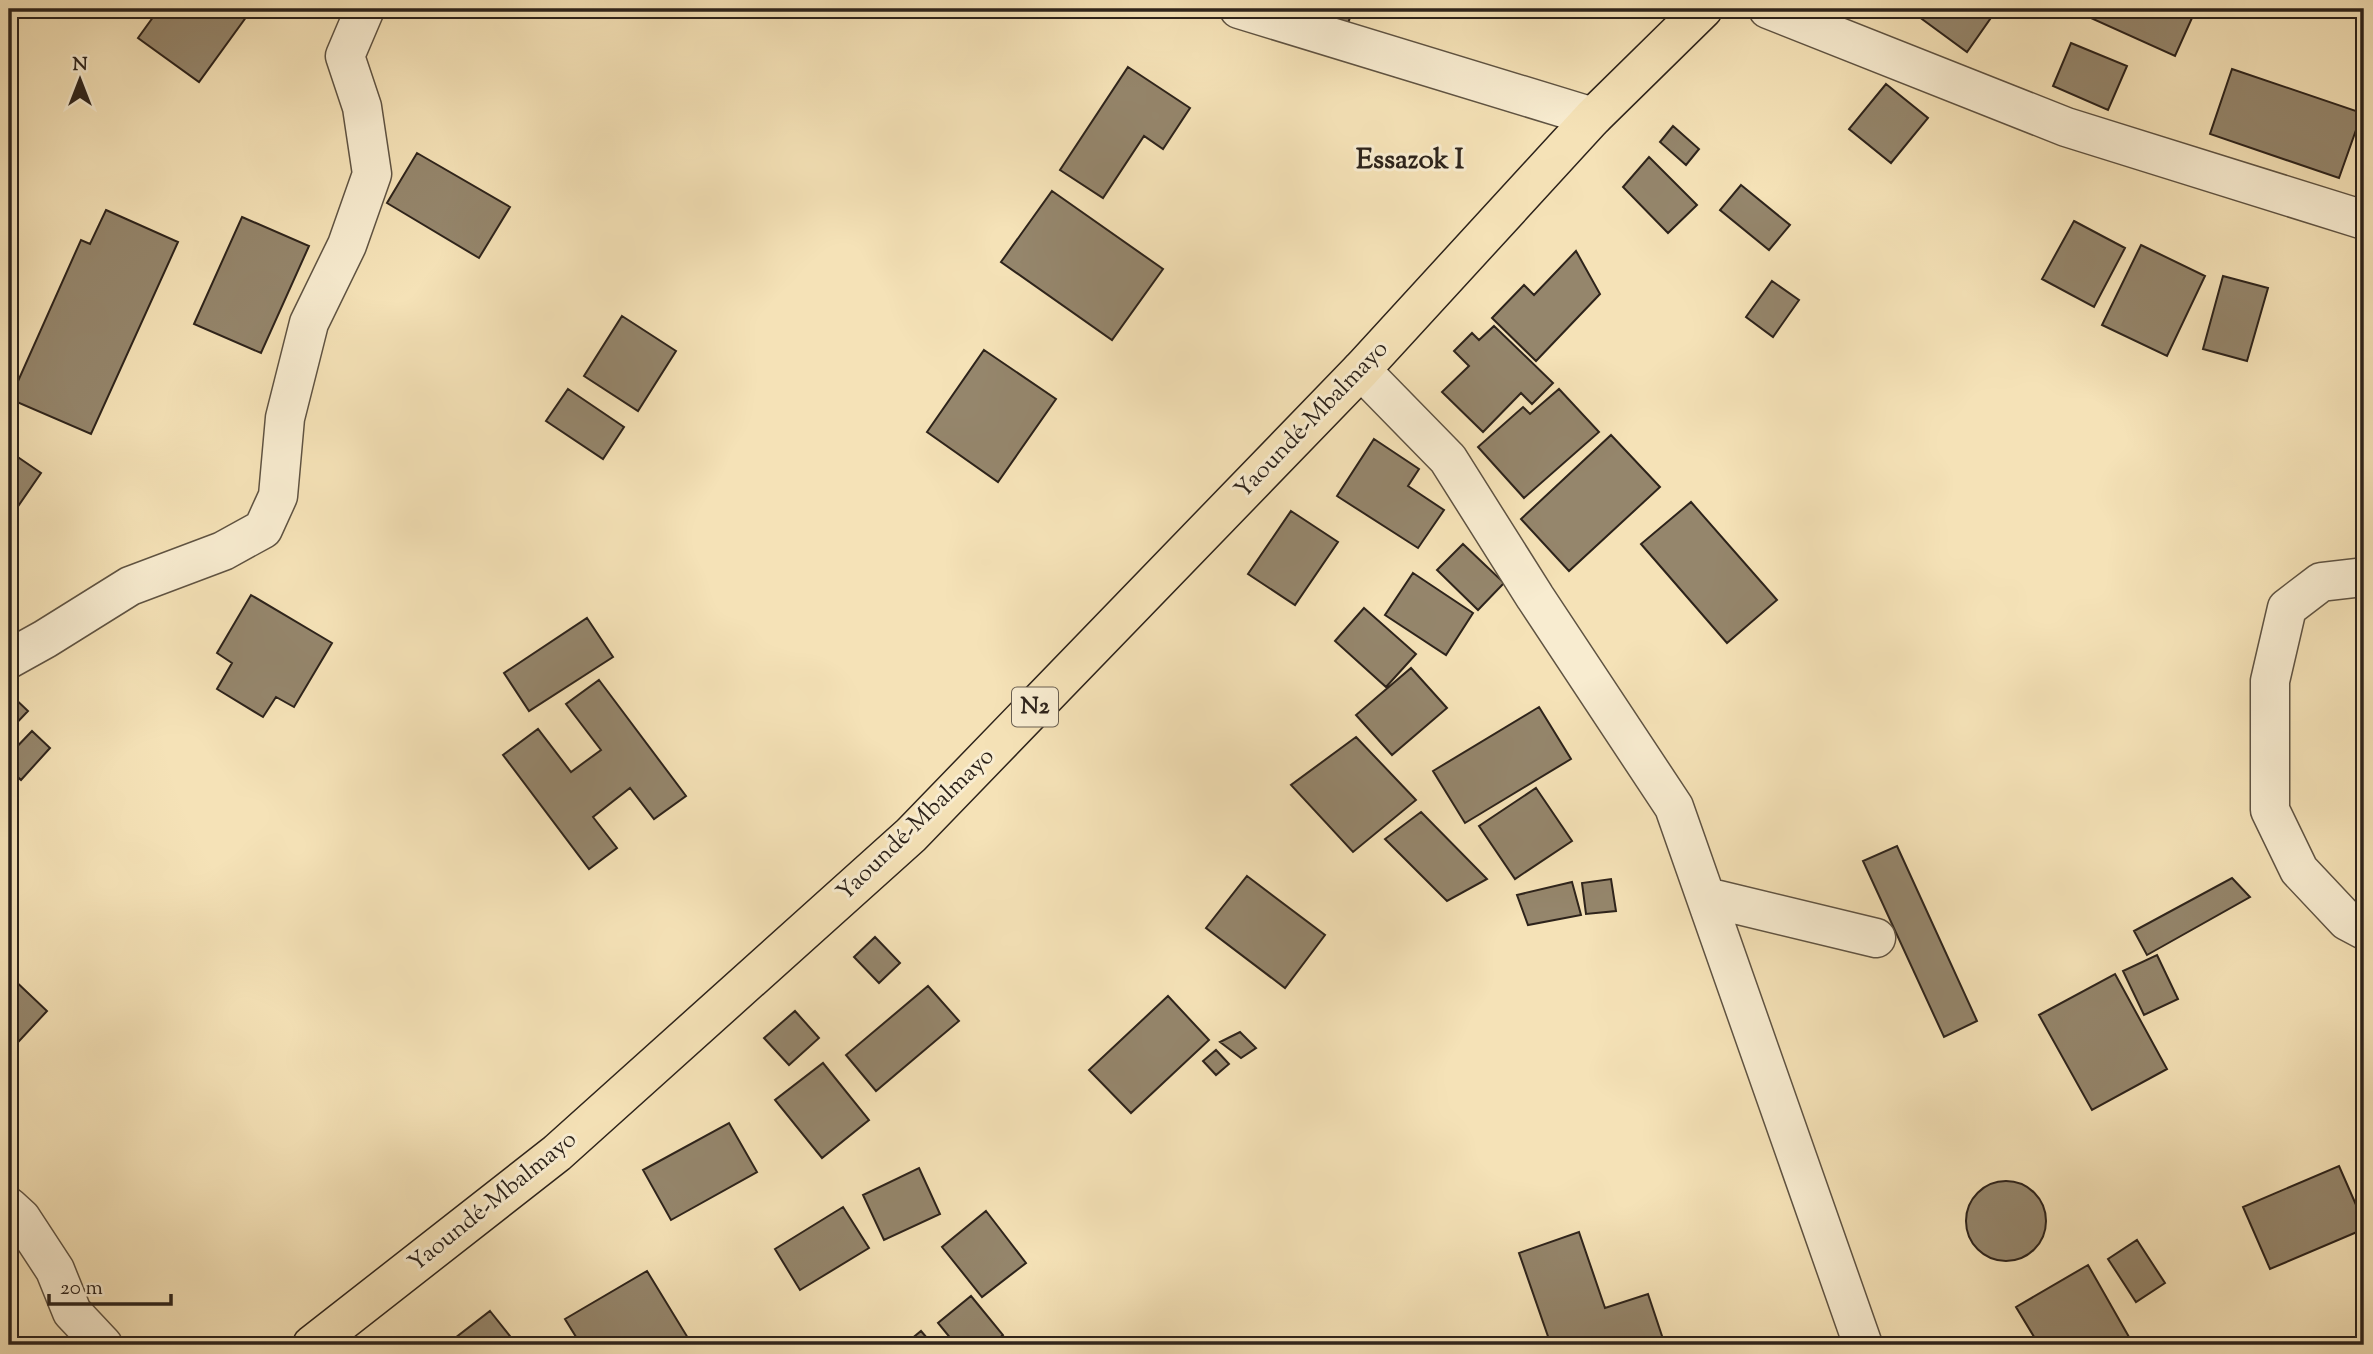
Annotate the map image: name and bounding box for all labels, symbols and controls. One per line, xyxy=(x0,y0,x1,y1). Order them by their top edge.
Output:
north arrow xyxy=(46,46,116,116)
text: N xyxy=(72,52,88,79)
district label: Essazok I xyxy=(1356,141,1465,181)
street label: Yaoundé-Mbalmayo xyxy=(1228,333,1396,507)
road number: N2 xyxy=(1012,688,1058,726)
street label: Yaoundé-Mbalmayo xyxy=(829,741,1003,909)
street label: Yaoundé-Mbalmayo xyxy=(402,1123,584,1281)
scale bar xyxy=(49,1263,172,1307)
text: 20 m xyxy=(60,1274,103,1304)

